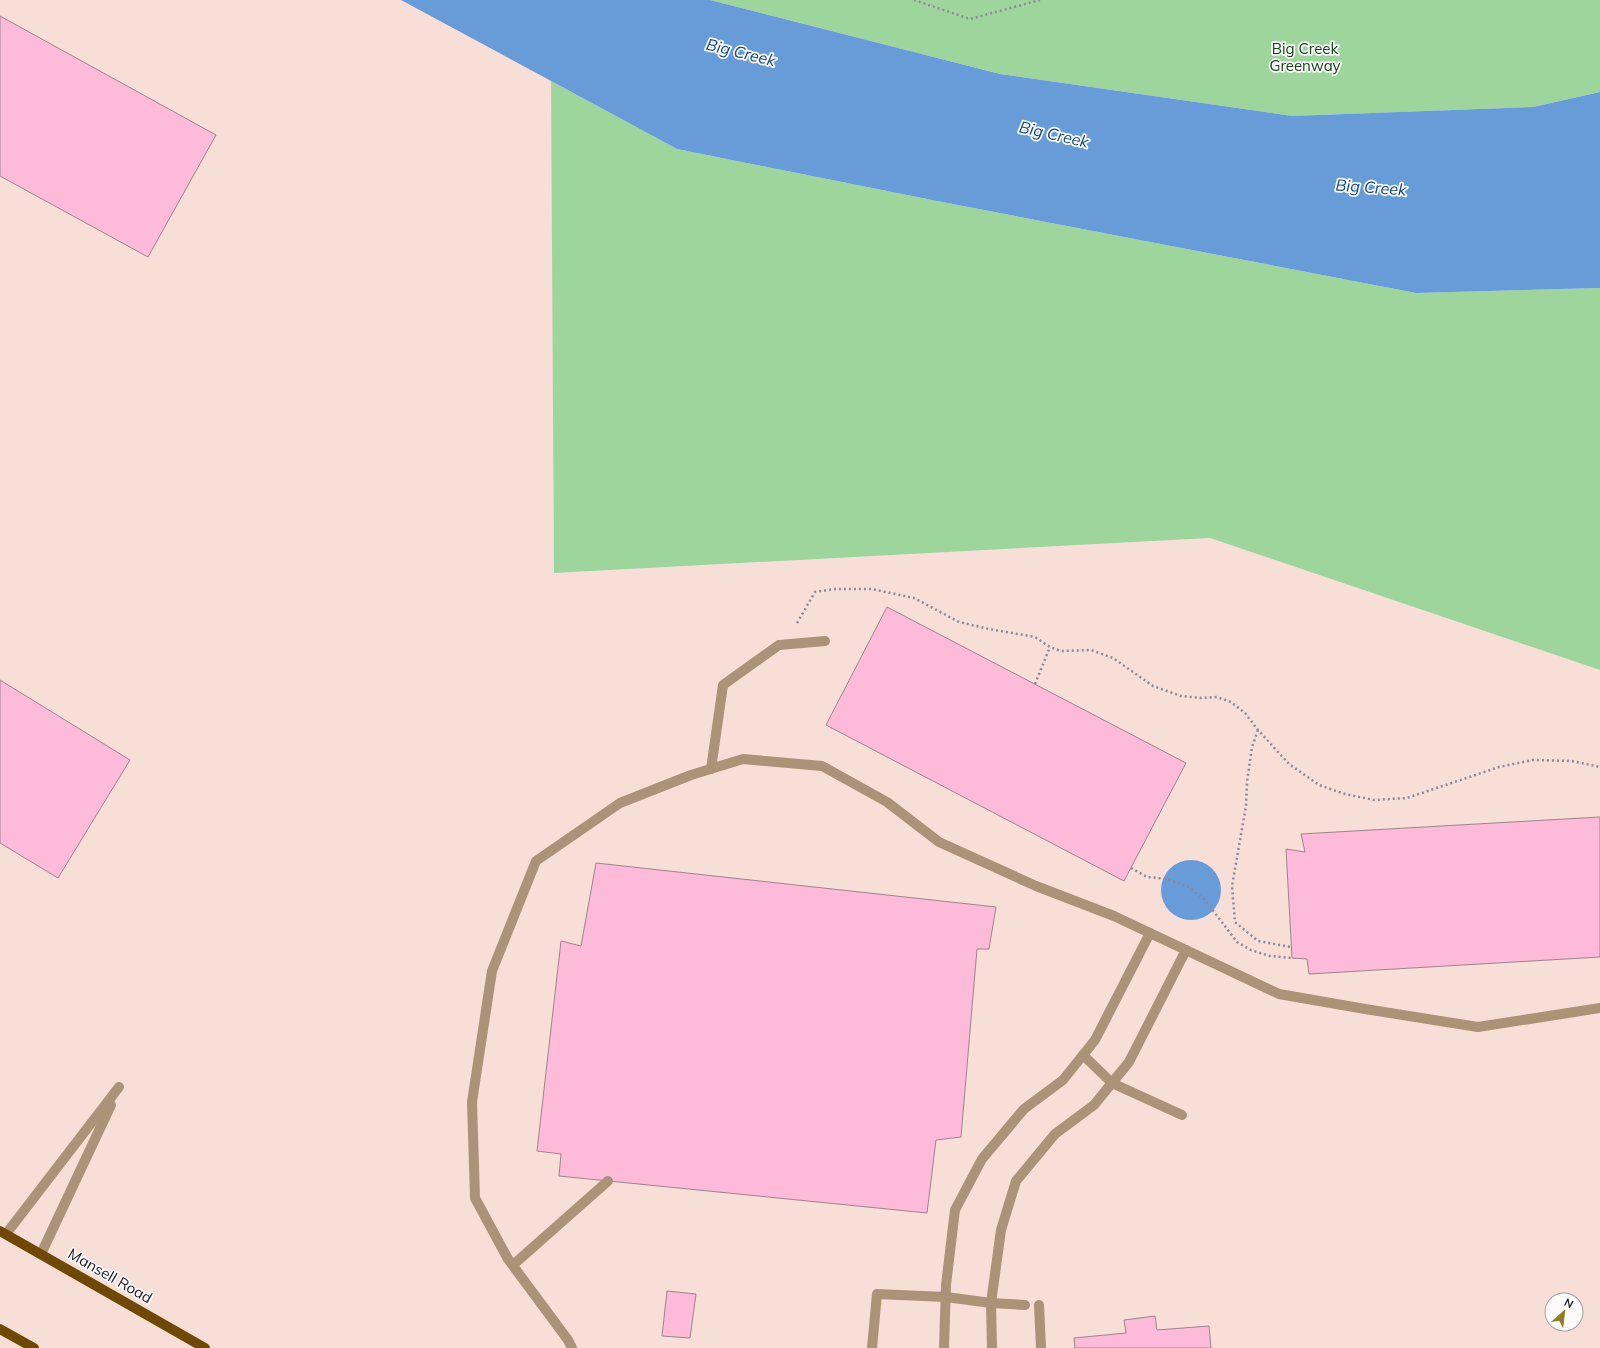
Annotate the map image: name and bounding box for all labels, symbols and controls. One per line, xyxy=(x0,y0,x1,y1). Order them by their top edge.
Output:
water label: Big Creek xyxy=(704,34,779,70)
park label: Big Creek Greenway xyxy=(1269,39,1341,75)
water label: Big Creek xyxy=(1017,116,1091,152)
water label: Big Creek xyxy=(1335,175,1408,199)
street label: Mansell Road xyxy=(65,1244,156,1307)
north arrow xyxy=(1544,1292,1584,1332)
text: N xyxy=(1562,1295,1576,1311)

